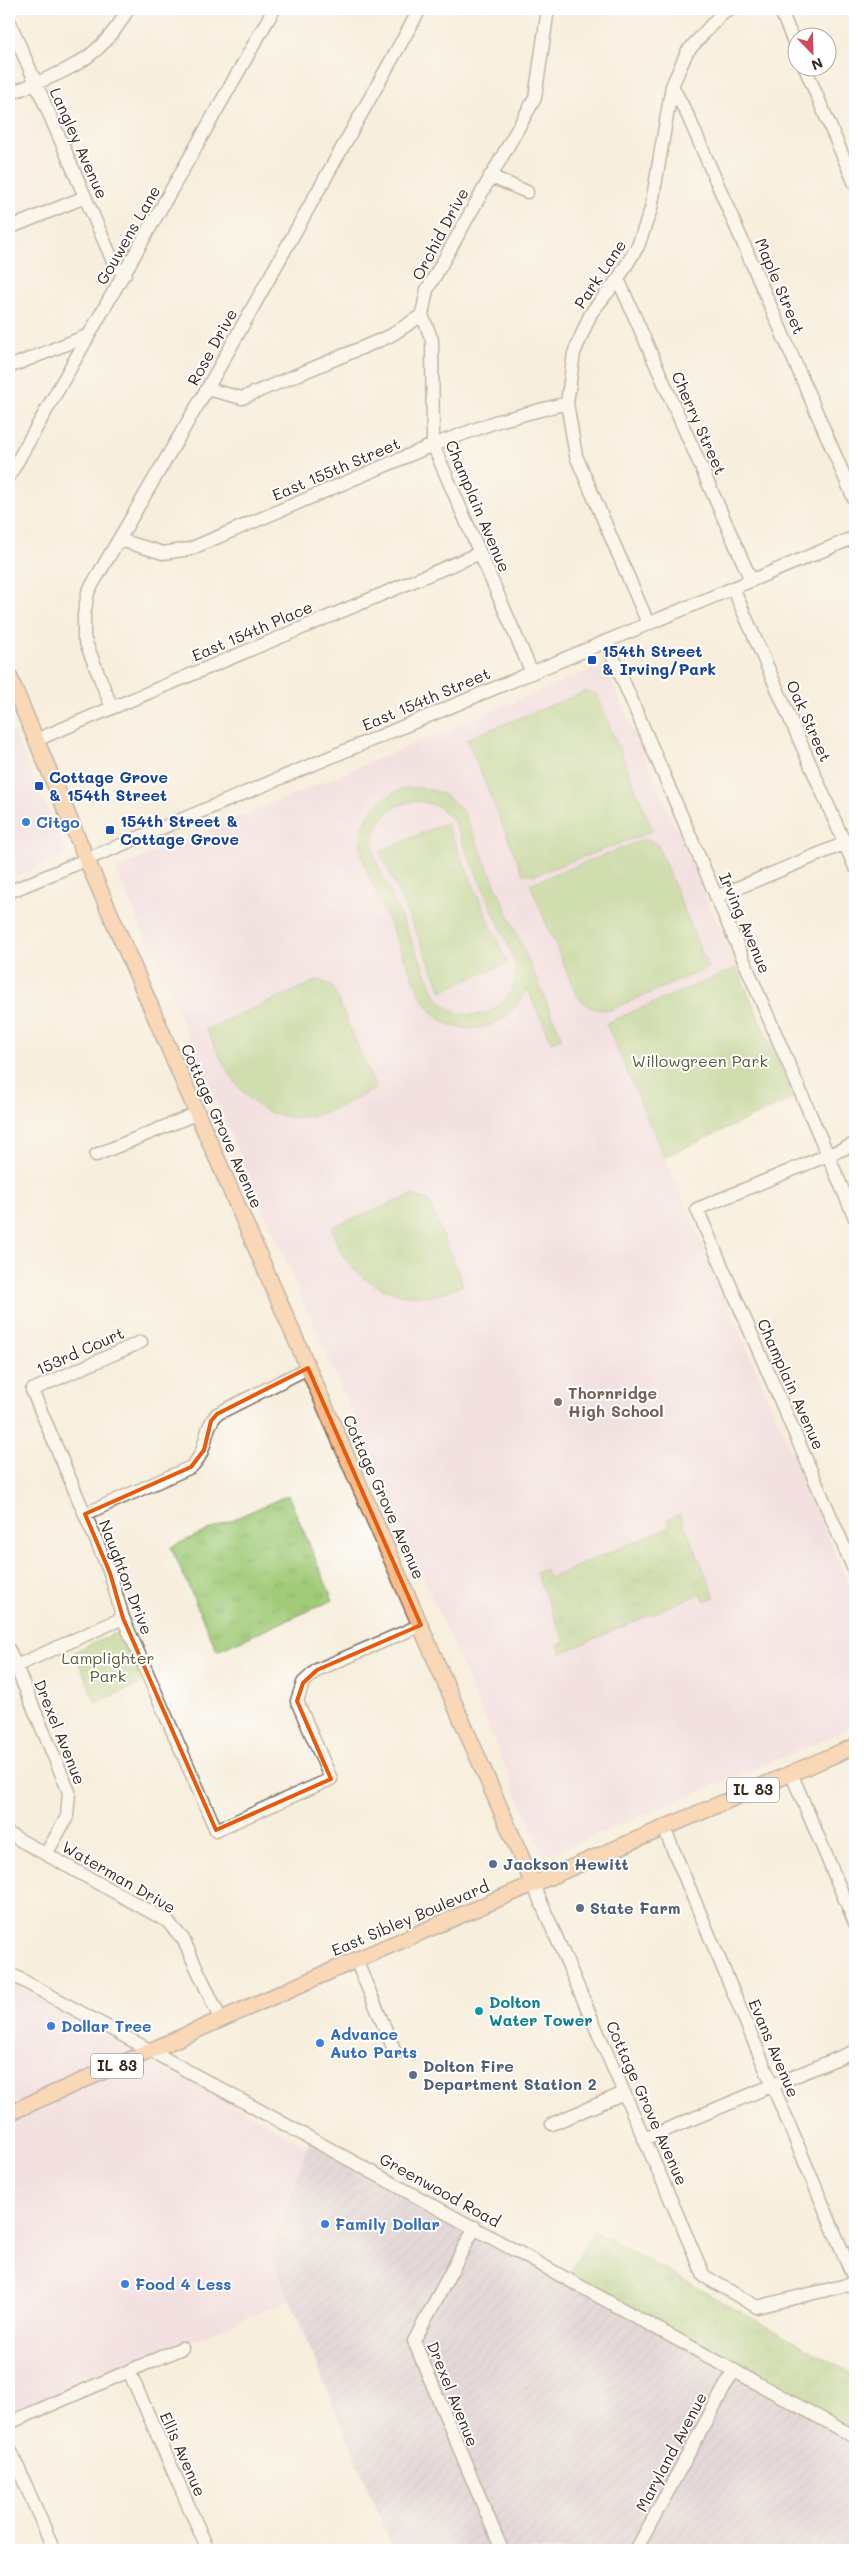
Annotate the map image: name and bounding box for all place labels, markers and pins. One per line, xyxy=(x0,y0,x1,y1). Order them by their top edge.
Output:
place label: 154th Street & Irving/Park xyxy=(602,640,716,679)
marker: 154th Street & Irving/Park xyxy=(586,654,598,666)
place label: Cottage Grove & 154th Street xyxy=(49,766,168,805)
marker: Cottage Grove & 154th Street xyxy=(33,780,45,792)
place label: 154th Street & Cottage Grove xyxy=(120,810,239,849)
place label: Citgo xyxy=(36,811,80,832)
marker: Citgo xyxy=(20,816,32,828)
marker: 154th Street & Cottage Grove xyxy=(104,824,116,836)
place label: Thornridge High School xyxy=(568,1382,664,1421)
marker: Thornridge High School xyxy=(552,1396,564,1408)
place label: Jackson Hewitt xyxy=(503,1853,629,1874)
marker: Jackson Hewitt xyxy=(487,1858,499,1870)
place label: State Farm xyxy=(590,1897,680,1918)
marker: State Farm xyxy=(574,1902,586,1914)
place label: Dolton Water Tower xyxy=(489,1991,593,2030)
marker: Dolton Water Tower xyxy=(473,2005,485,2017)
place label: Dollar Tree xyxy=(61,2015,152,2036)
marker: Dollar Tree xyxy=(45,2020,57,2032)
place label: Advance Auto Parts xyxy=(330,2023,417,2062)
marker: Advance Auto Parts xyxy=(314,2037,326,2049)
place label: Dolton Fire Department Station 2 xyxy=(423,2055,597,2094)
marker: Dolton Fire Department Station 2 xyxy=(407,2069,419,2081)
place label: Family Dollar xyxy=(335,2213,440,2234)
marker: Family Dollar xyxy=(319,2218,331,2230)
place label: Food 4 Less xyxy=(135,2273,231,2294)
marker: Food 4 Less xyxy=(119,2278,131,2290)

